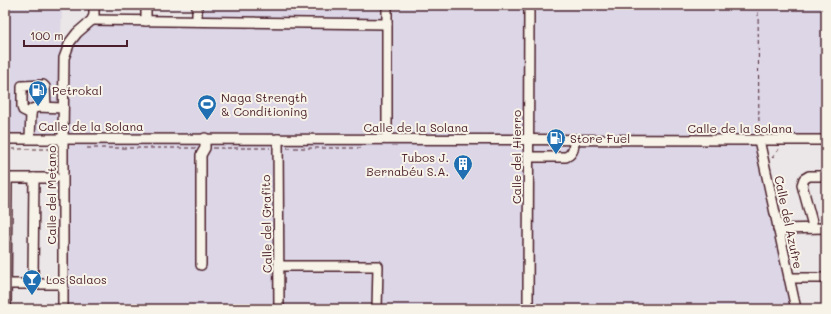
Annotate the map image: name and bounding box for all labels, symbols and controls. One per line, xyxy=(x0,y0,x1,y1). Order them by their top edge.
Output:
scale bar xyxy=(24,22,127,48)
text: 100 m xyxy=(30,27,64,43)
fuel station icon: Petrokal xyxy=(27,79,49,107)
place label: Petrokal xyxy=(52,82,102,98)
place label: Naga Strength & Conditioning xyxy=(221,89,307,119)
sports icon: Naga Strength & Conditioning xyxy=(196,93,218,121)
street label: Calle del Hierro xyxy=(508,110,524,204)
street label: Calle de la Solana xyxy=(38,118,144,134)
street label: Calle de la Solana xyxy=(363,119,469,135)
street label: Calle de la Solana xyxy=(687,120,793,136)
fuel station icon: Store Fuel xyxy=(545,127,567,155)
place label: Store Fuel xyxy=(570,130,630,146)
street label: Calle del Metano xyxy=(43,146,59,244)
place label: Tubos J. Bernabéu S.A. xyxy=(366,149,449,179)
building icon: Tubos J. Bernabéu S.A. xyxy=(452,153,474,181)
street label: Calle del Azufre xyxy=(771,174,807,270)
street label: Calle del Grafito xyxy=(257,175,275,273)
bar icon: Los Salaos xyxy=(21,268,43,296)
place label: Los Salaos xyxy=(46,271,107,287)

